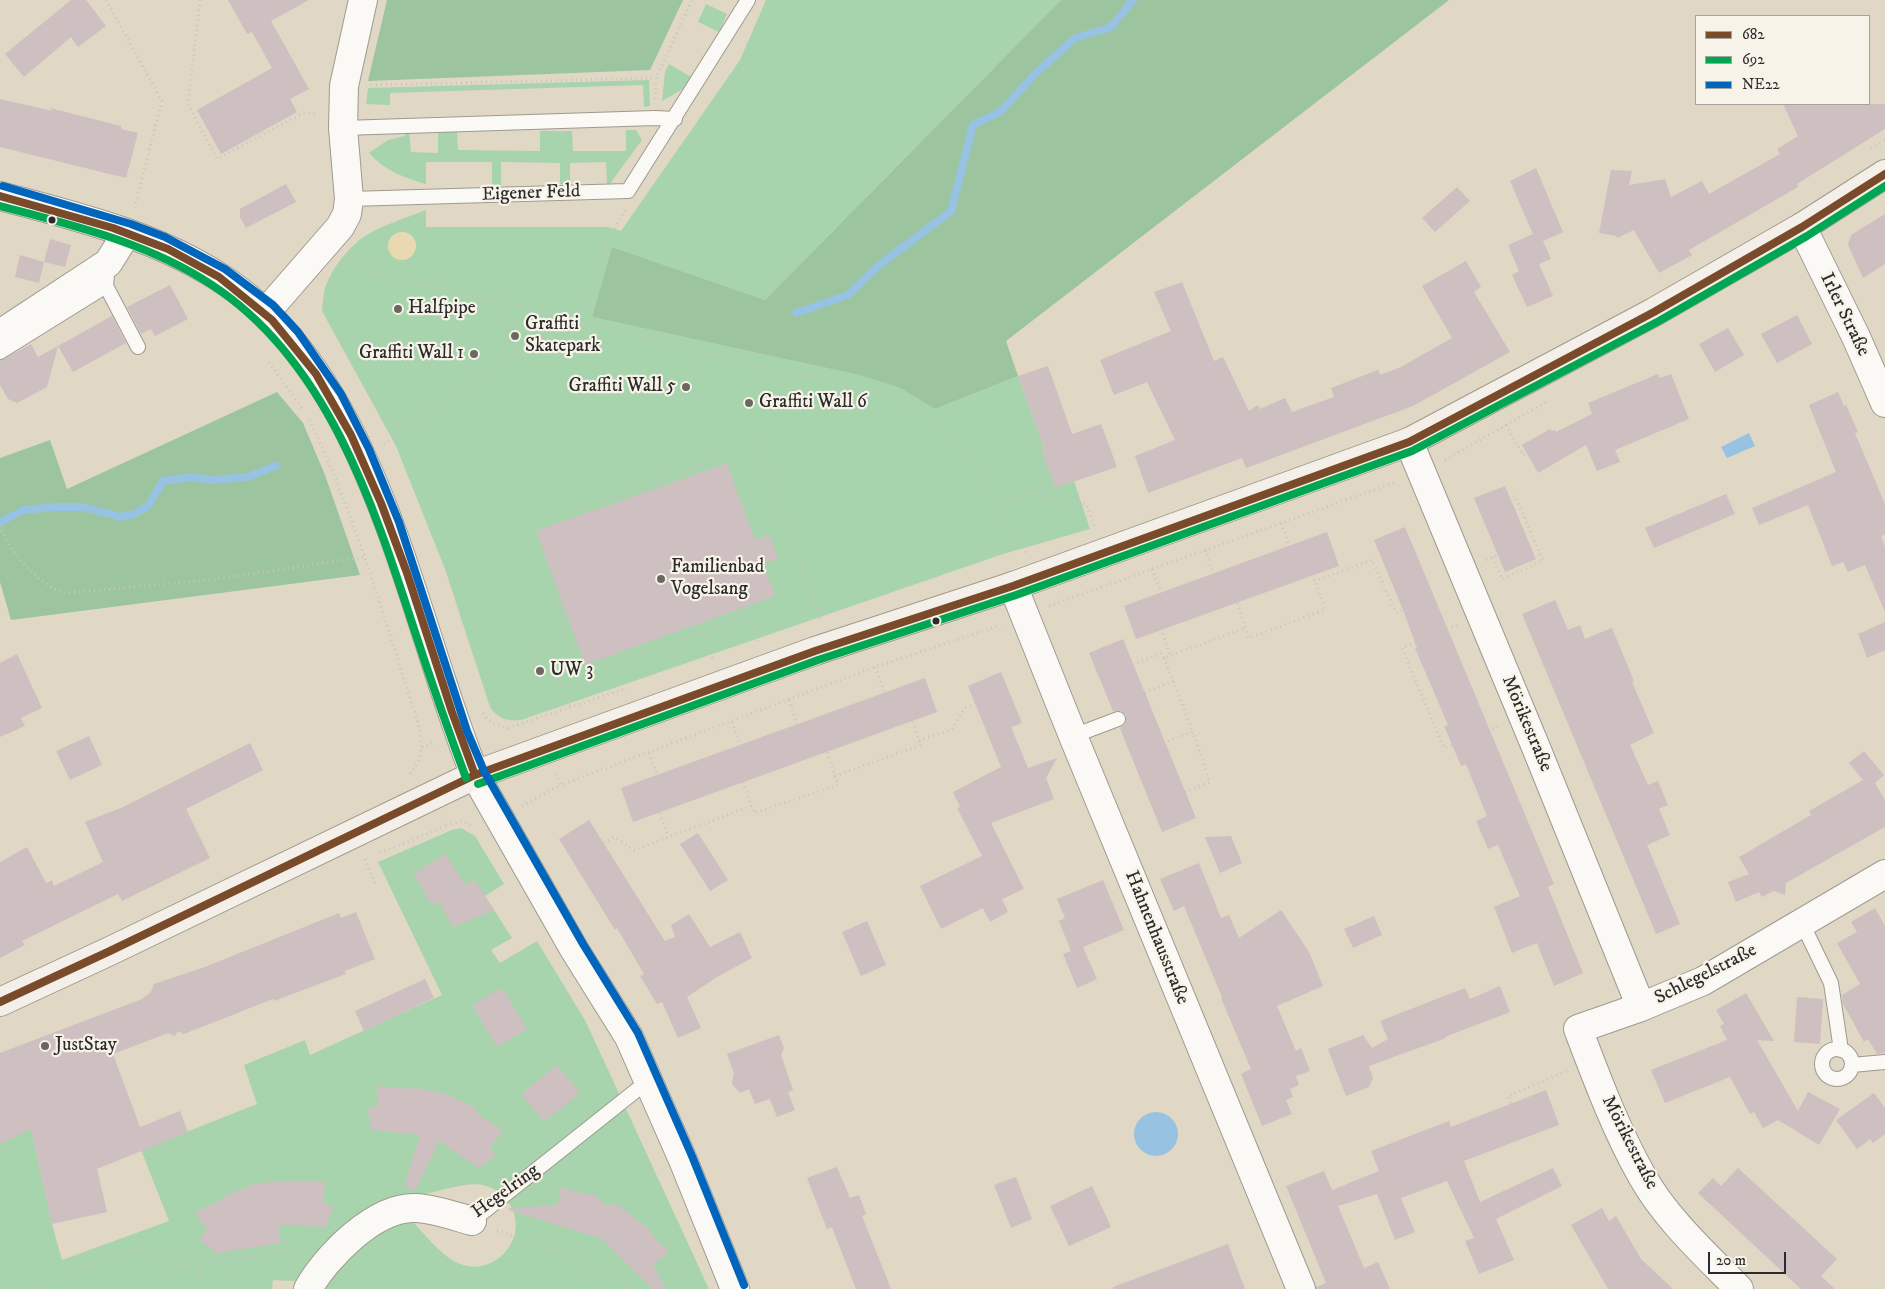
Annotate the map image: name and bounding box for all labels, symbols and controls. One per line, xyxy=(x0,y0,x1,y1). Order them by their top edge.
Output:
legend xyxy=(1695,15,1870,105)
text: 682 xyxy=(1742,25,1765,44)
text: 692 xyxy=(1742,50,1765,69)
text: NE22 xyxy=(1742,75,1780,94)
street label: Eigener Feld xyxy=(481,181,581,207)
unlabelled marker xyxy=(47,215,57,225)
street label: Irler Straße xyxy=(1814,270,1874,360)
place label: Halfpipe xyxy=(408,298,476,320)
marker: Halfpipe xyxy=(392,303,404,315)
place label: Graffiti Skatepark xyxy=(525,314,600,358)
marker: Graffiti Skatepark xyxy=(509,330,521,342)
place label: Graffiti Wall 1 xyxy=(359,343,464,365)
marker: Graffiti Wall 1 xyxy=(468,348,480,360)
place label: Graffiti Wall 5 xyxy=(568,376,676,398)
marker: Graffiti Wall 5 xyxy=(680,381,692,393)
place label: Graffiti Wall 6 xyxy=(759,392,867,414)
marker: Graffiti Wall 6 xyxy=(743,397,755,409)
place label: Familienbad Vogelsang xyxy=(671,557,764,601)
marker: Familienbad Vogelsang xyxy=(655,573,667,585)
unlabelled marker xyxy=(931,616,941,626)
place label: UW 3 xyxy=(550,660,593,682)
marker: UW 3 xyxy=(534,665,546,677)
street label: Mörikestraße xyxy=(1496,672,1556,776)
street label: Hahnenhausstraße xyxy=(1119,868,1193,1008)
street label: Schlegelstraße xyxy=(1651,940,1761,1010)
place label: JustStay xyxy=(55,1035,117,1057)
marker: JustStay xyxy=(39,1040,51,1052)
street label: Mörikestraße xyxy=(1596,1092,1662,1194)
street label: Hegelring xyxy=(468,1160,544,1224)
scale bar xyxy=(1710,1242,1788,1274)
text: 20 m xyxy=(1716,1251,1746,1270)

